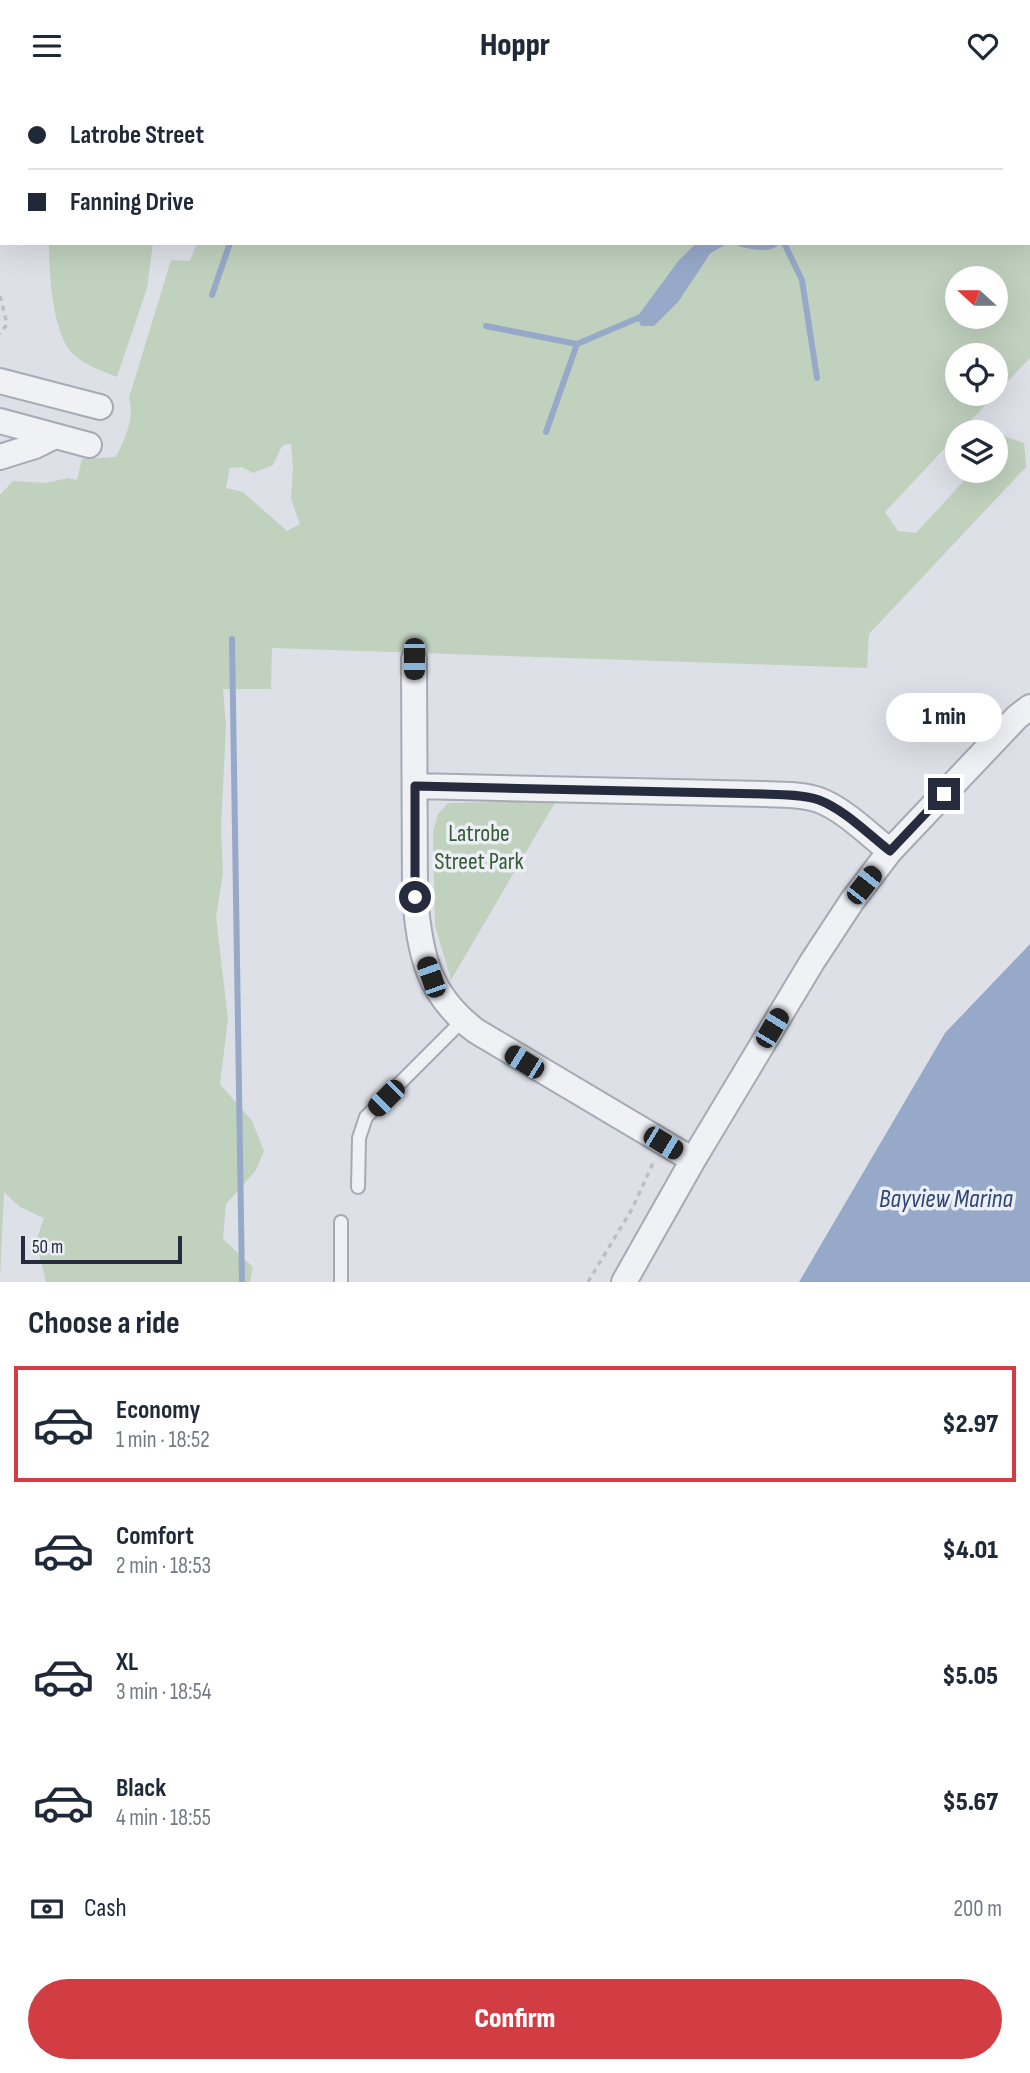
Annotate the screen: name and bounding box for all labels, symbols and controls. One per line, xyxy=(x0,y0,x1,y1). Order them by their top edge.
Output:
text: Hoppr xyxy=(480,26,550,65)
icon: menu xyxy=(28,27,66,65)
icon: heart xyxy=(964,27,1002,65)
text: Latrobe Street xyxy=(70,120,204,151)
text: Fanning Drive xyxy=(70,187,194,218)
north arrow xyxy=(945,266,1008,329)
map controls xyxy=(945,266,1008,483)
button: locate xyxy=(945,343,1008,406)
button: layers xyxy=(945,420,1008,483)
car xyxy=(404,638,425,680)
callout: 1 min xyxy=(886,693,1002,741)
text: 1 min xyxy=(922,703,966,731)
route end xyxy=(928,778,960,810)
park label: Latrobe Street Park xyxy=(434,819,524,876)
car xyxy=(843,862,886,908)
route start xyxy=(399,881,431,913)
car xyxy=(415,954,448,1000)
car xyxy=(753,1005,792,1051)
car xyxy=(501,1042,548,1082)
car xyxy=(364,1076,409,1120)
car xyxy=(640,1123,687,1163)
water label: Bayview Marina xyxy=(879,1184,1013,1215)
scale bar xyxy=(21,1233,182,1265)
text: 50 m xyxy=(32,1236,63,1259)
text: Choose a ride xyxy=(28,1304,180,1343)
icon: car xyxy=(32,1393,95,1456)
text: Economy xyxy=(116,1395,200,1426)
text: $2.97 xyxy=(942,1409,998,1440)
text: 1 min · 18:52 xyxy=(116,1426,210,1454)
icon: car xyxy=(32,1519,95,1582)
text: Comfort xyxy=(116,1521,194,1552)
text: $4.01 xyxy=(943,1535,998,1566)
text: 2 min · 18:53 xyxy=(116,1552,211,1580)
icon: car xyxy=(32,1645,95,1708)
text: XL xyxy=(116,1647,138,1678)
text: $5.05 xyxy=(942,1661,998,1692)
text: 3 min · 18:54 xyxy=(116,1678,211,1706)
icon: car xyxy=(32,1771,95,1834)
text: Black xyxy=(116,1773,166,1804)
text: $5.67 xyxy=(943,1787,998,1818)
text: 4 min · 18:55 xyxy=(116,1804,211,1832)
icon: cash xyxy=(28,1890,66,1928)
text: Cash xyxy=(84,1893,127,1924)
text: 200 m xyxy=(954,1895,1002,1923)
button: Confirm xyxy=(28,1979,1002,2059)

